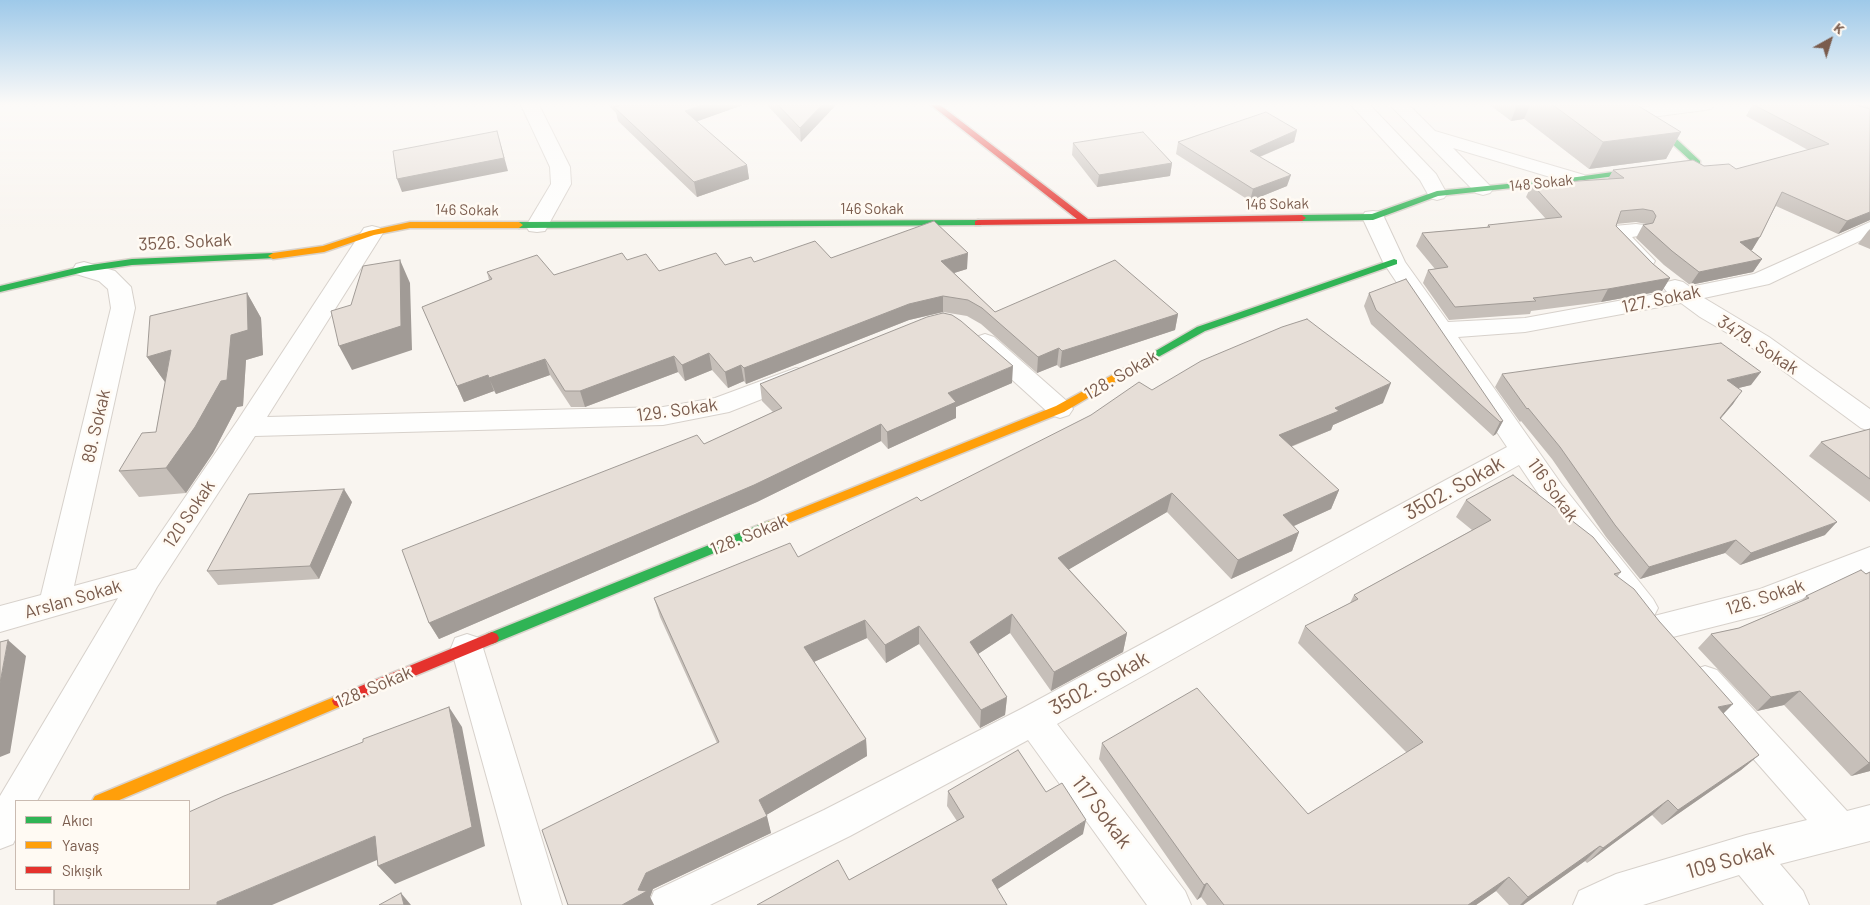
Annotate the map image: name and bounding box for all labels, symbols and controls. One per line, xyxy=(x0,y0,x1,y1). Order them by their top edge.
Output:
north arrow xyxy=(1805,15,1855,65)
text: K xyxy=(1831,19,1849,37)
street label: 148 Sokak xyxy=(1508,171,1574,195)
street label: 146 Sokak xyxy=(1245,194,1309,214)
street label: 146 Sokak xyxy=(435,200,499,220)
street label: 146 Sokak xyxy=(840,200,904,218)
street label: 3526. Sokak xyxy=(138,229,232,255)
street label: 127. Sokak xyxy=(1620,280,1702,318)
street label: 3479. Sokak xyxy=(1713,311,1803,379)
street label: 128. Sokak xyxy=(1080,345,1162,405)
street label: 89. Sokak xyxy=(77,387,115,465)
street label: 129. Sokak xyxy=(635,394,719,426)
street label: 3502. Sokak xyxy=(1400,450,1508,526)
street label: 116 Sokak xyxy=(1523,454,1583,526)
street label: 120 Sokak xyxy=(158,476,220,552)
street label: 128. Sokak xyxy=(707,510,791,560)
street label: 126. Sokak xyxy=(1723,574,1807,620)
street label: Arslan Sokak xyxy=(22,575,124,623)
street label: 3502. Sokak xyxy=(1045,645,1153,721)
street label: 128. Sokak xyxy=(332,661,416,713)
street label: 117 Sokak xyxy=(1067,771,1137,853)
legend xyxy=(15,800,190,890)
text: Akıcı xyxy=(62,811,93,829)
text: Yavaş xyxy=(62,836,99,854)
street label: 109 Sokak xyxy=(1683,836,1777,884)
text: Sıkışık xyxy=(62,861,103,879)

